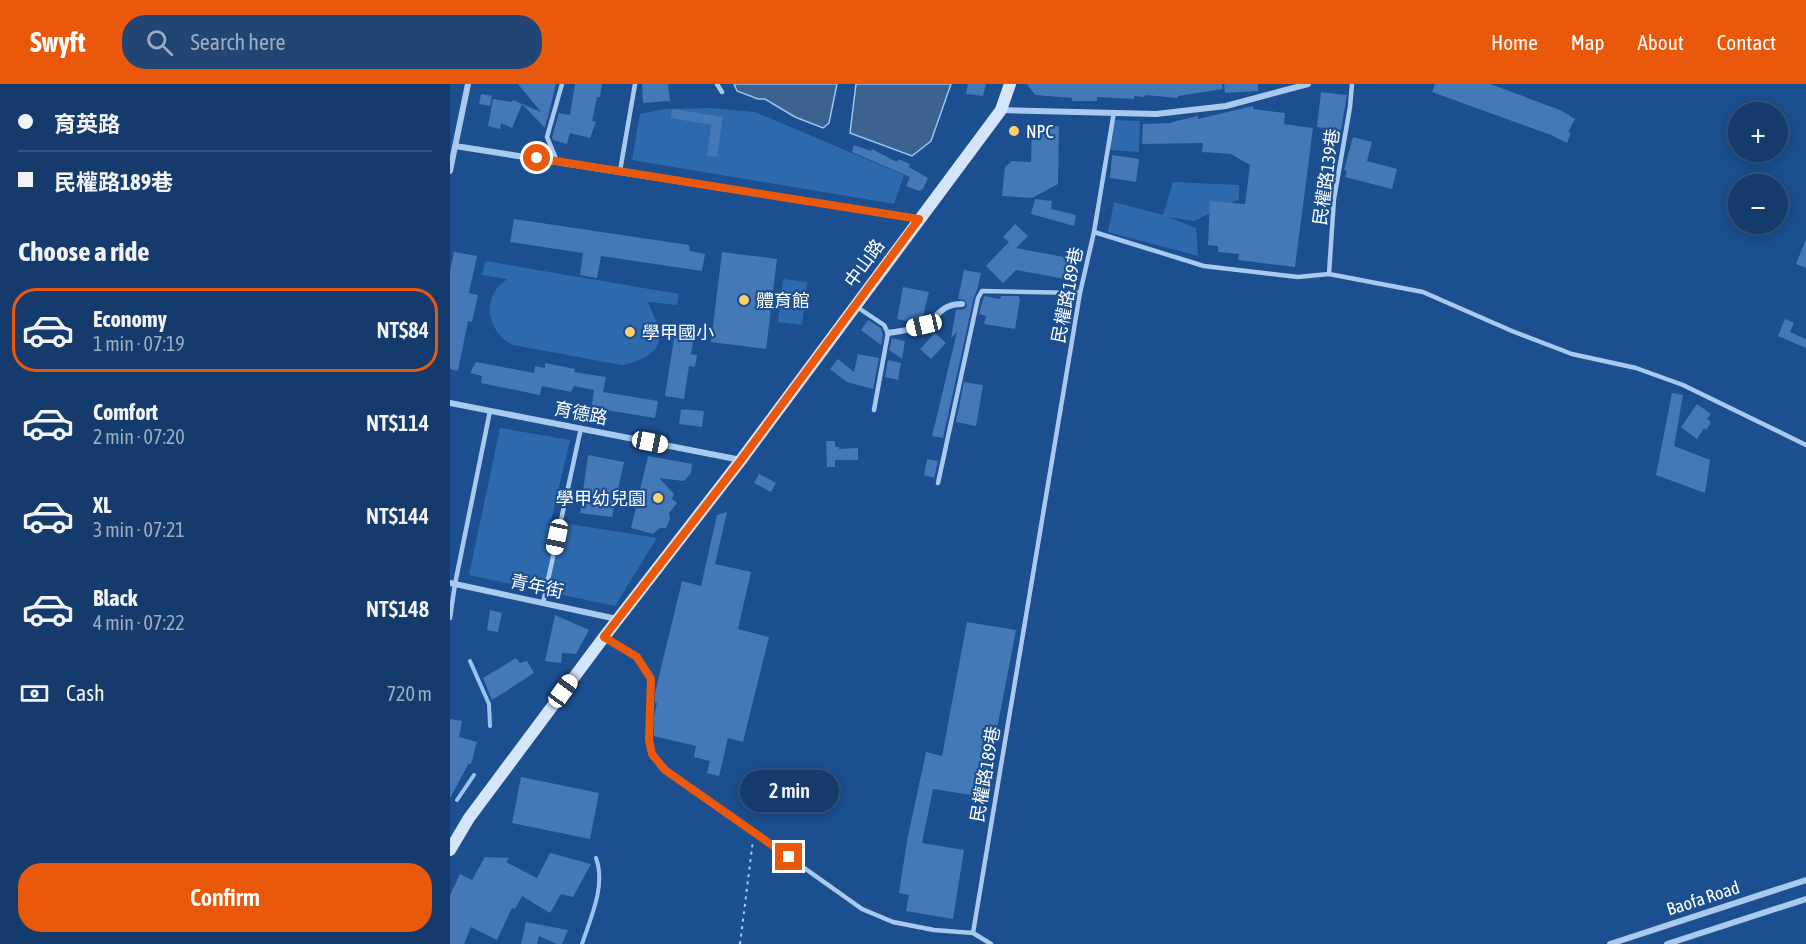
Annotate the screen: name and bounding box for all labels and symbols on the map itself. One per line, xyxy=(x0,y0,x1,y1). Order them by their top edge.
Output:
place label: NPC xyxy=(1026,121,1054,142)
marker: NPC xyxy=(1007,124,1021,138)
street label: 民權路139巷 xyxy=(1309,127,1343,227)
route start xyxy=(523,144,550,171)
street label: 中山路 xyxy=(840,235,888,291)
street label: 民權路189巷 xyxy=(1047,245,1087,345)
place label: 體育館 xyxy=(756,290,810,311)
marker: 體育館 xyxy=(737,293,751,307)
car xyxy=(904,312,944,338)
place label: 學甲國小 xyxy=(642,322,714,343)
marker: 學甲國小 xyxy=(623,325,637,339)
street label: 育德路 xyxy=(552,398,610,428)
car xyxy=(631,430,669,454)
place label: 學甲幼兒園 xyxy=(556,488,646,509)
marker: 學甲幼兒園 xyxy=(651,491,665,505)
car xyxy=(544,518,570,556)
street label: 青年街 xyxy=(508,570,566,602)
car xyxy=(545,671,581,711)
street label: 民權路189巷 xyxy=(966,724,1004,824)
callout: 2 min xyxy=(740,770,838,812)
route end xyxy=(775,843,802,870)
street label: Baofa Road xyxy=(1664,876,1742,920)

